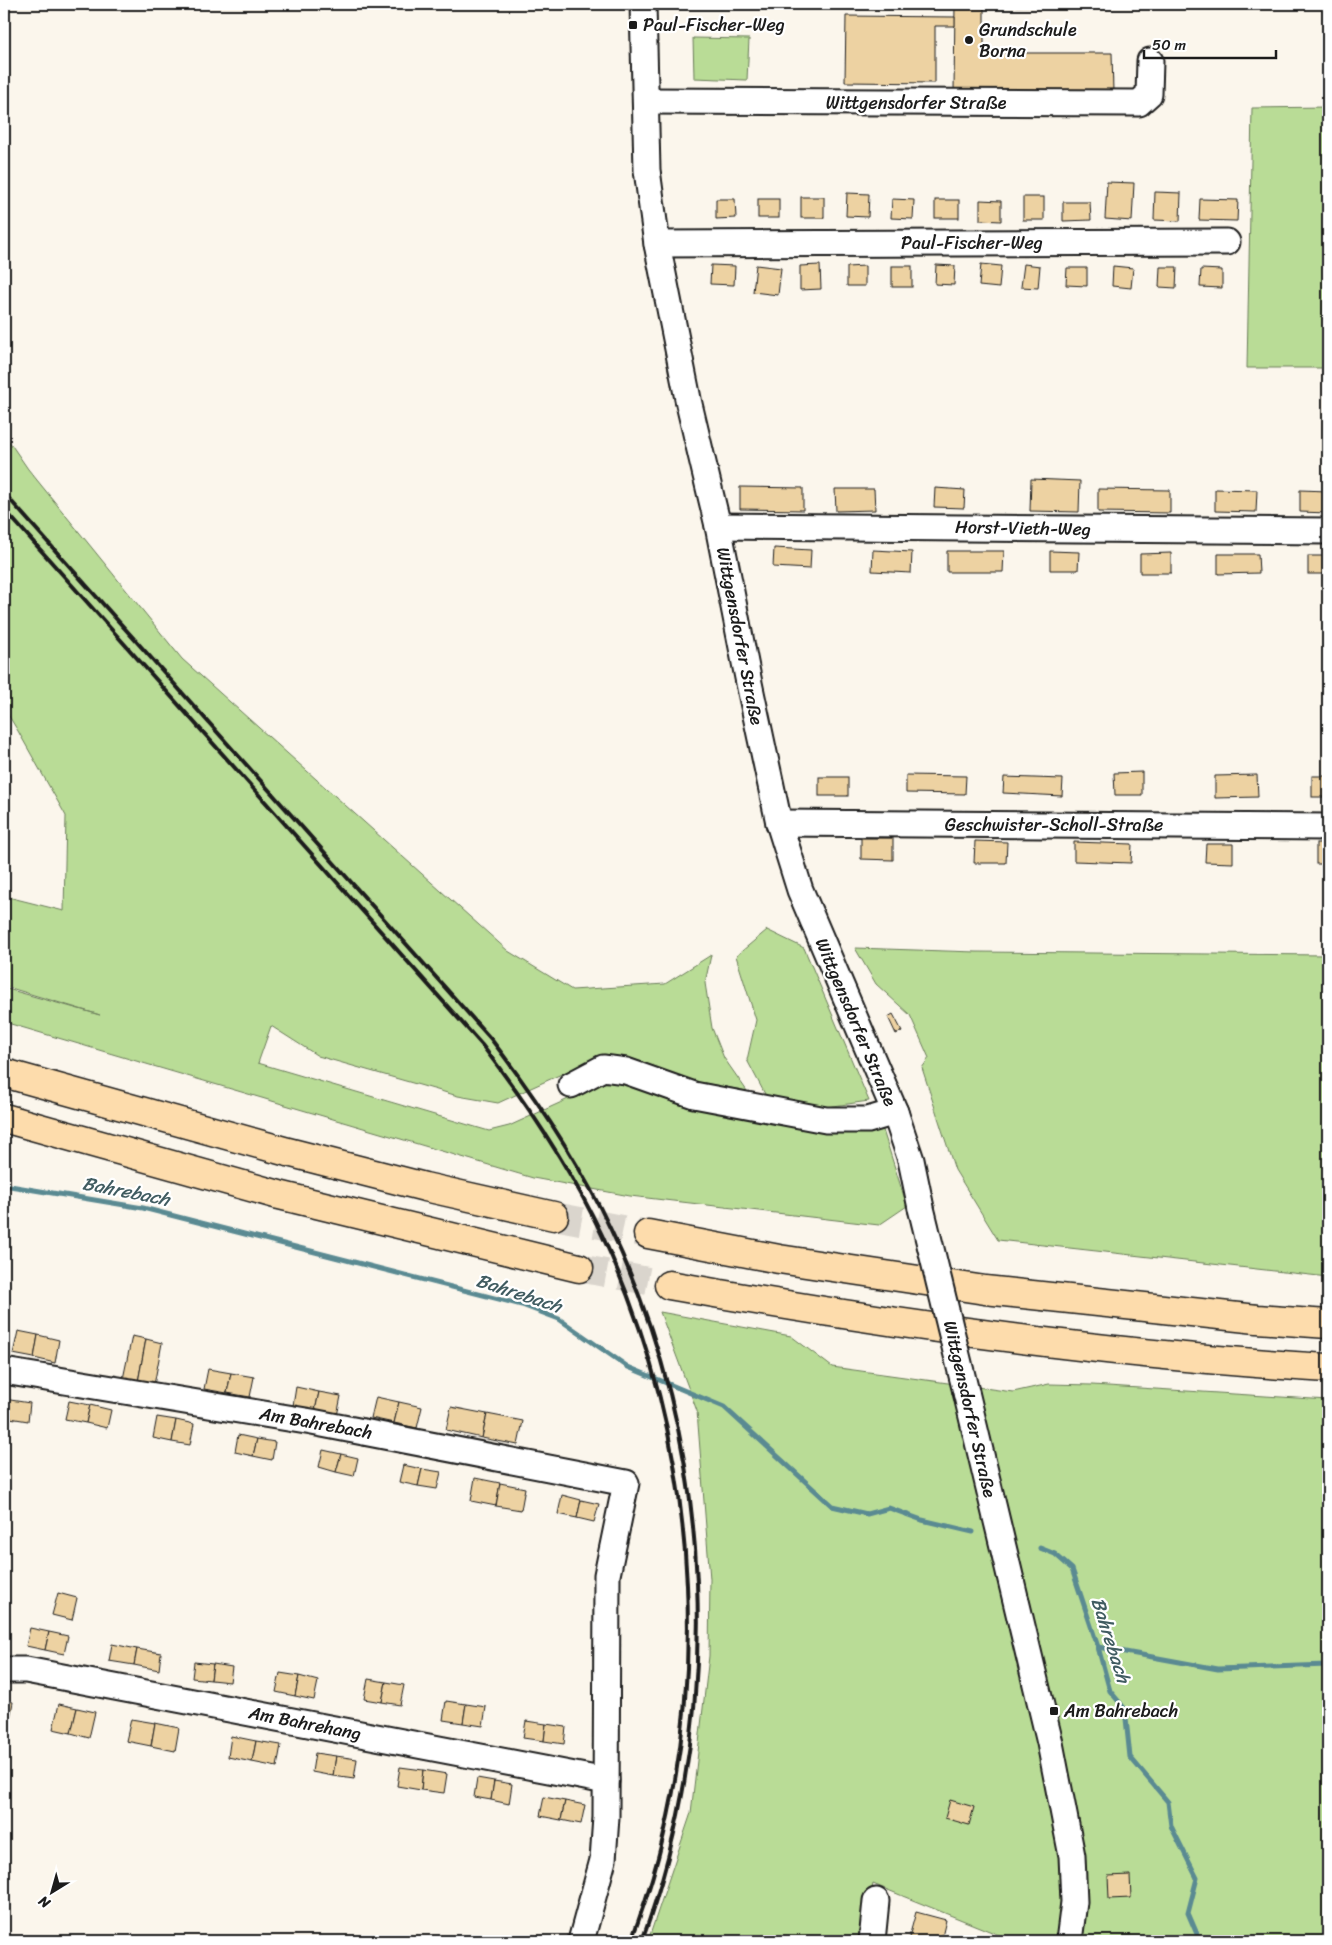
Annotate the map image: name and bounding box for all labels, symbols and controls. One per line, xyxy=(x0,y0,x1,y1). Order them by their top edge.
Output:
place label: Paul-Fischer-Weg xyxy=(643,9,785,41)
place label: Grundschule Borna xyxy=(979,14,1077,67)
marker: Paul-Fischer-Weg xyxy=(627,19,639,31)
scale bar xyxy=(1144,28,1277,60)
text: 50 m xyxy=(1152,32,1187,58)
marker: Grundschule Borna xyxy=(963,34,975,46)
street label: Wittgensdorfer Straße xyxy=(826,87,1007,119)
street label: Paul-Fischer-Weg xyxy=(901,227,1043,259)
street label: Horst-Vieth-Weg xyxy=(955,511,1091,545)
street label: Wittgensdorfer Straße xyxy=(707,544,773,728)
street label: Geschwister-Scholl-Straße xyxy=(945,809,1163,841)
street label: Wittgensdorfer Straße xyxy=(806,933,906,1112)
water label: Bahrebach xyxy=(80,1166,174,1216)
water label: Bahrebach xyxy=(472,1264,568,1323)
street label: Wittgensdorfer Straße xyxy=(934,1317,1006,1501)
street label: Am Bahrebach xyxy=(256,1397,375,1449)
water label: Bahrebach xyxy=(1082,1593,1141,1689)
place label: Am Bahrebach xyxy=(1063,1695,1178,1727)
street label: Am Bahrehang xyxy=(245,1696,364,1750)
marker: Am Bahrebach xyxy=(1048,1705,1060,1717)
north arrow xyxy=(28,1868,78,1918)
text: N xyxy=(33,1889,57,1915)

